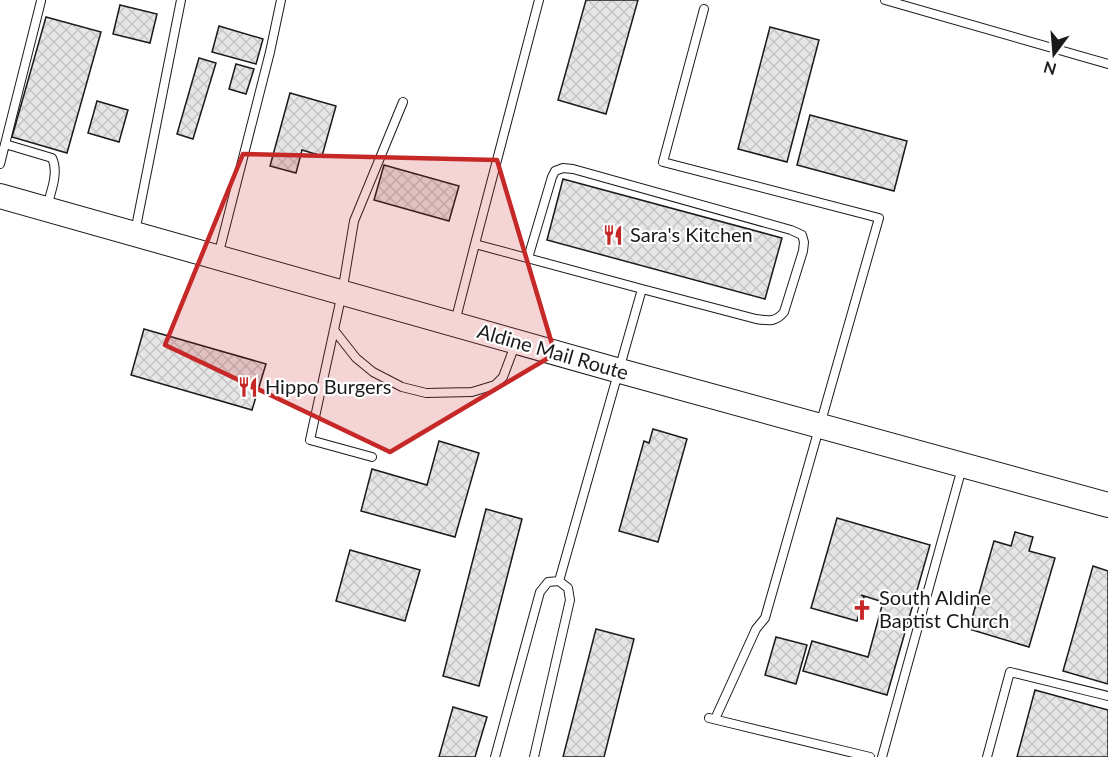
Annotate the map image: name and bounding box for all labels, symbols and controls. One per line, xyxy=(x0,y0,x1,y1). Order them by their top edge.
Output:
north arrow xyxy=(1024,24,1084,84)
text: N xyxy=(1041,58,1058,80)
place label: Sara's Kitchen xyxy=(630,222,753,246)
restaurant icon: Sara's Kitchen xyxy=(601,223,625,247)
street label: Aldine Mail Route xyxy=(475,318,632,384)
place label: Hippo Burgers xyxy=(265,374,391,398)
restaurant icon: Hippo Burgers xyxy=(236,375,260,399)
place label: South Aldine Baptist Church xyxy=(879,585,1009,632)
church icon: South Aldine Baptist Church xyxy=(850,598,874,622)

